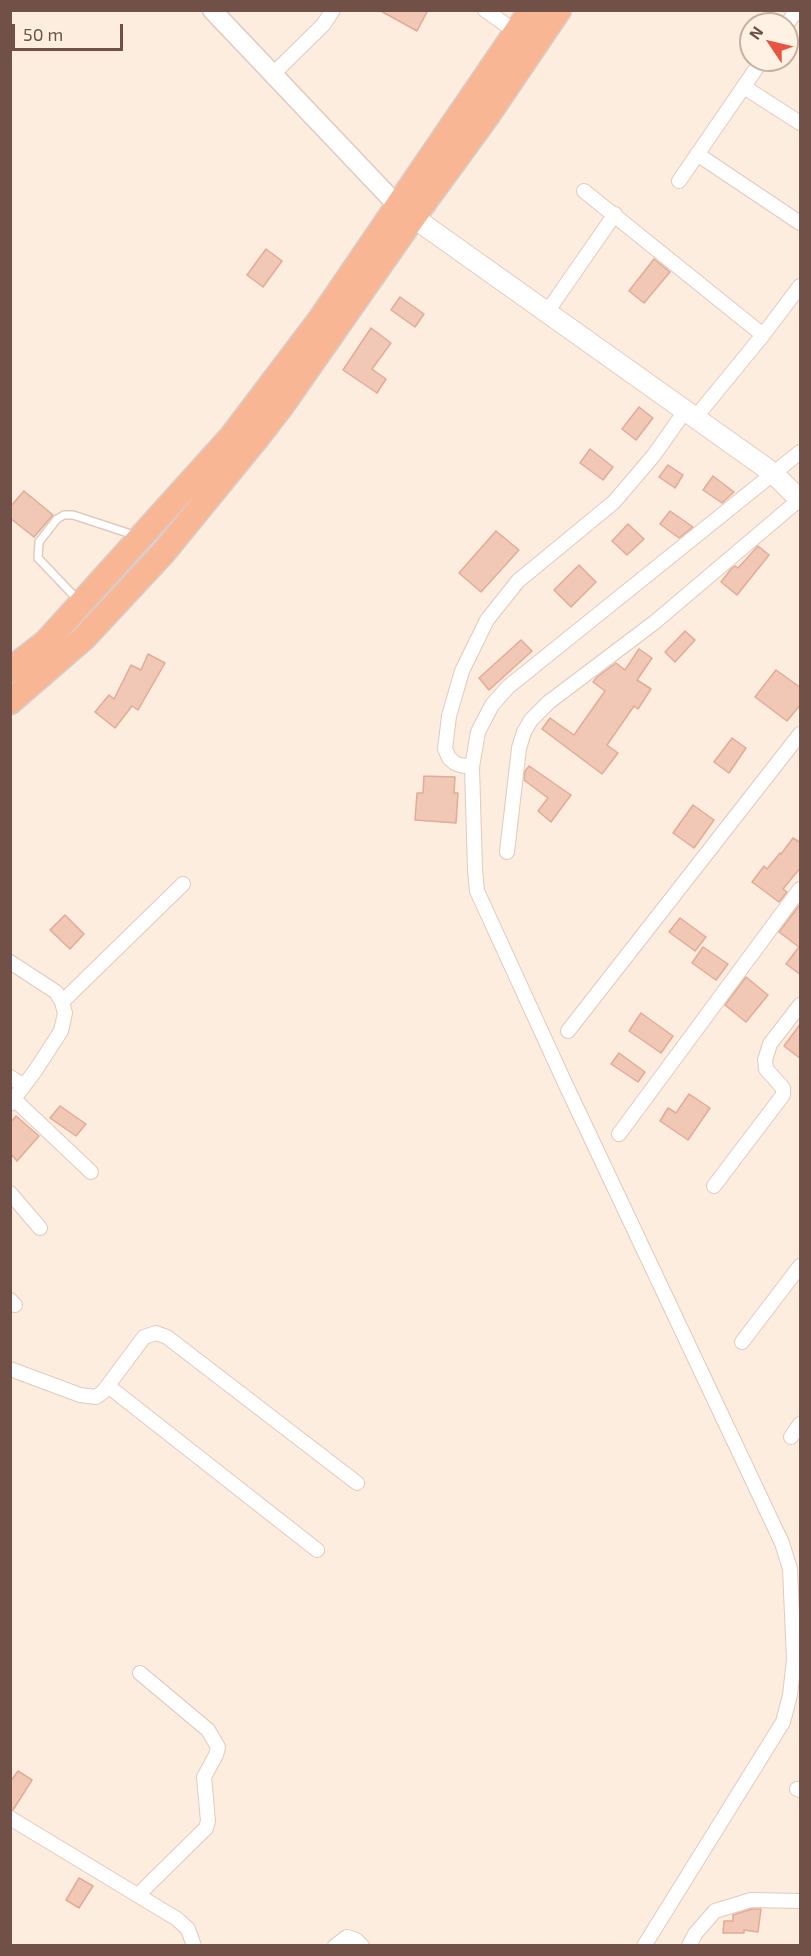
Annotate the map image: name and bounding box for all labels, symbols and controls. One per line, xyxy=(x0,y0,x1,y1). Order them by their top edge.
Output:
scale bar xyxy=(15,12,126,50)
north arrow xyxy=(739,12,799,72)
text: N xyxy=(744,22,767,43)
text: 50 m xyxy=(23,23,63,45)

